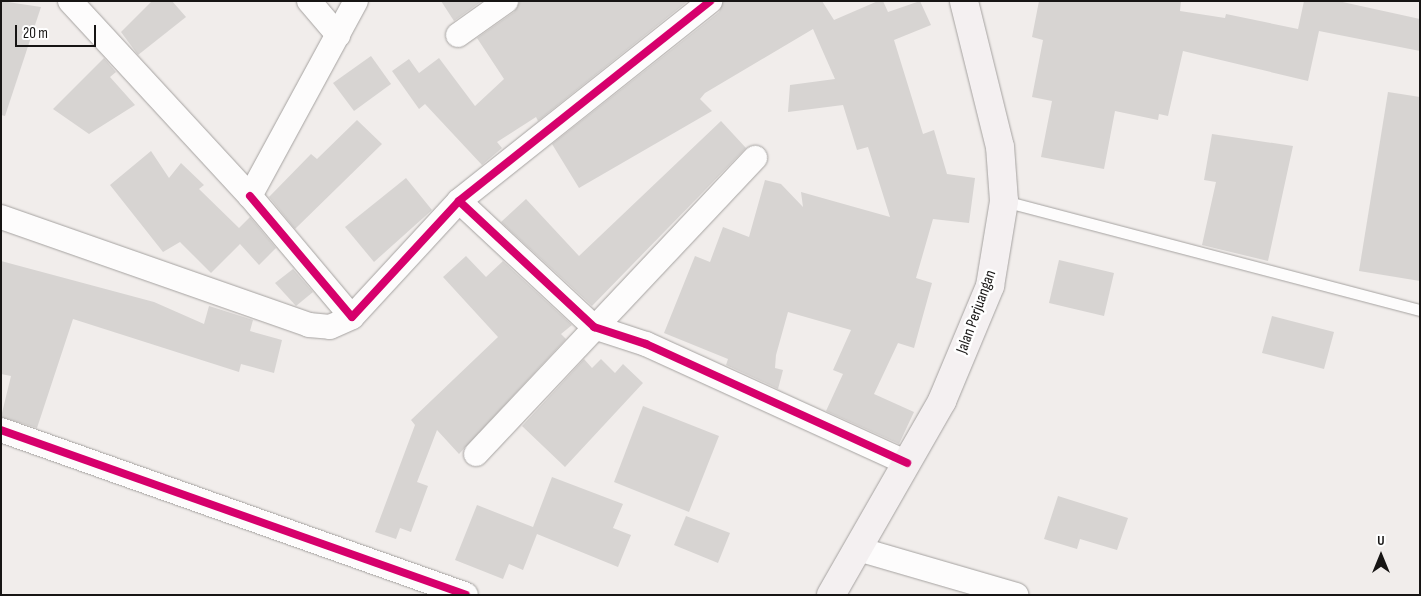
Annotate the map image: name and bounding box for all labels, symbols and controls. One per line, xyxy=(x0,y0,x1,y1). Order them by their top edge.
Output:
scale bar xyxy=(18,15,99,47)
text: 20 m xyxy=(23,24,48,43)
street label: Jalan Perjuangan xyxy=(953,268,1001,356)
north arrow xyxy=(1356,531,1406,581)
text: U xyxy=(1377,532,1385,549)

